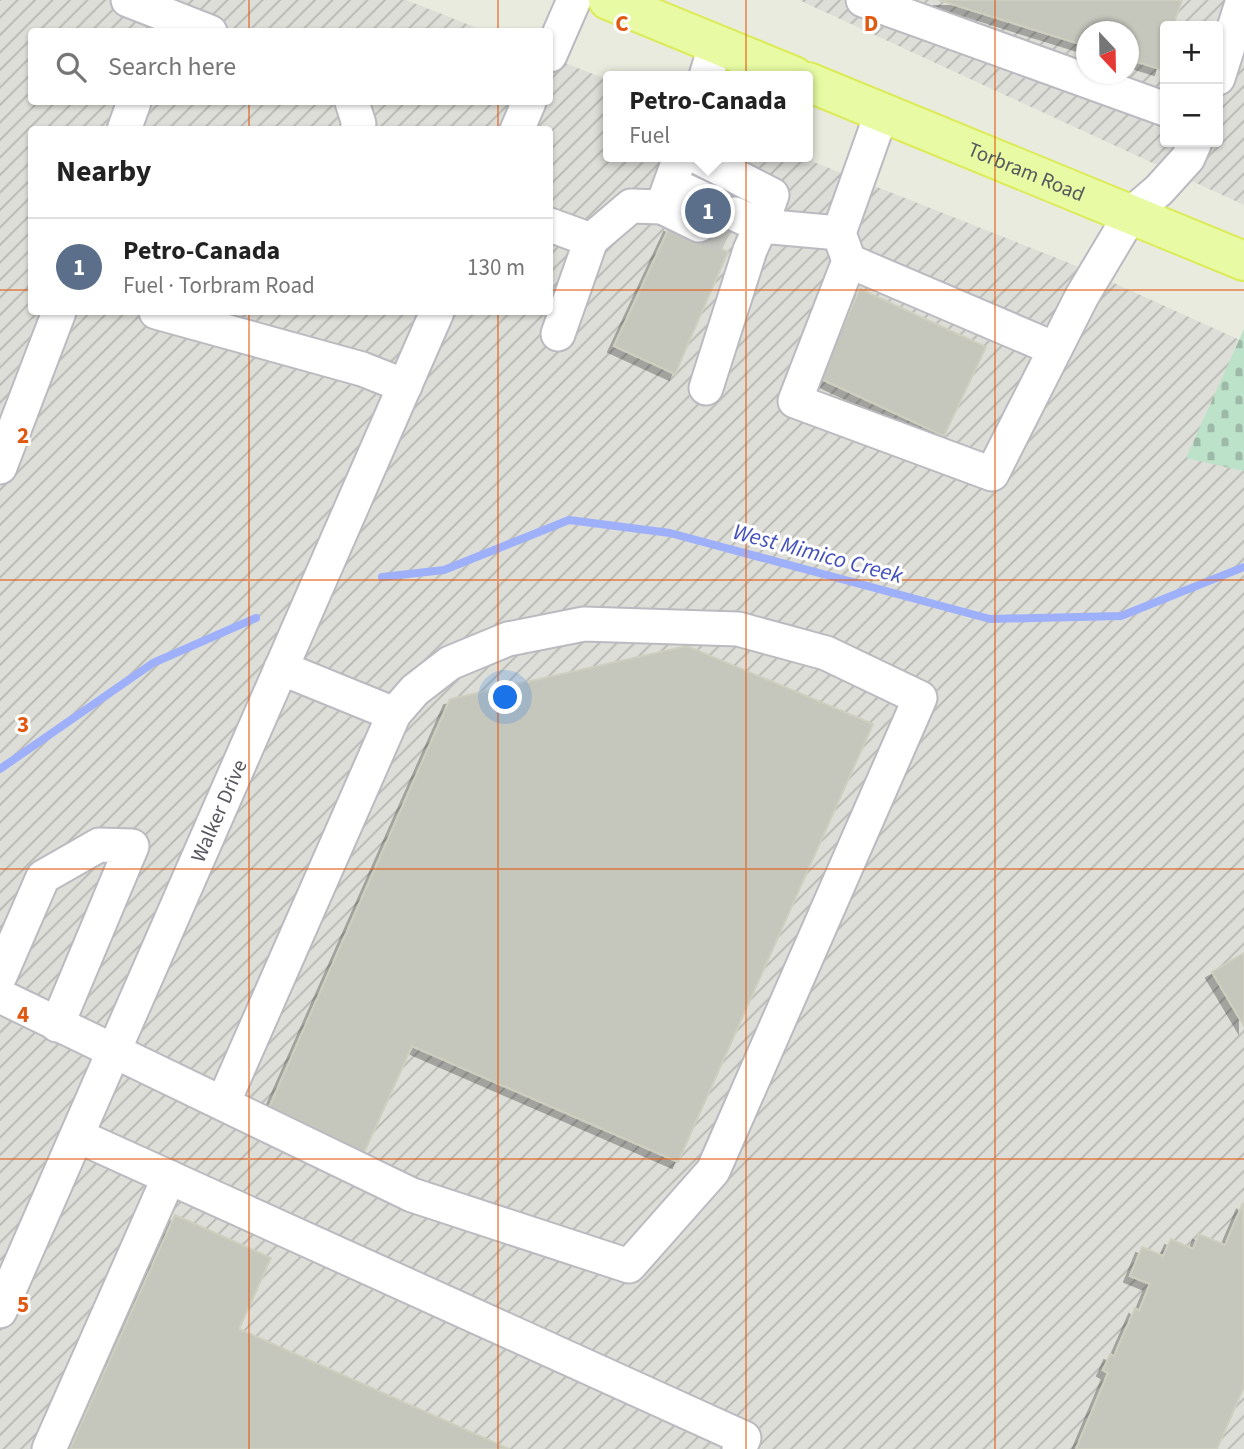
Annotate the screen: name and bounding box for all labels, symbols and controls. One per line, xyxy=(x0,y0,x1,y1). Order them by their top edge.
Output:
text: C xyxy=(615,7,629,40)
text: D xyxy=(864,7,878,40)
north arrow xyxy=(1076,21,1139,84)
map controls xyxy=(1160,21,1223,147)
button: + xyxy=(1160,21,1223,84)
search box xyxy=(28,28,553,105)
icon: search xyxy=(52,48,90,86)
text: Search here xyxy=(108,48,236,85)
popup xyxy=(603,71,813,162)
text: Petro-Canada xyxy=(629,82,787,119)
button: − xyxy=(1160,84,1223,147)
text: Fuel xyxy=(629,119,670,152)
street label: Torbram Road xyxy=(963,134,1090,209)
text: Nearby xyxy=(56,150,151,193)
pin: 1 xyxy=(685,185,731,237)
text: Petro-Canada xyxy=(123,232,280,269)
text: 1 xyxy=(73,251,85,284)
text: 130 m xyxy=(467,251,525,284)
text: Fuel · Torbram Road xyxy=(123,269,315,302)
text: 2 xyxy=(17,419,29,452)
water label: West Mimico Creek xyxy=(729,515,907,592)
your location xyxy=(488,680,522,714)
text: 3 xyxy=(17,708,29,741)
street label: Walker Drive xyxy=(183,755,255,867)
text: 4 xyxy=(17,998,29,1031)
text: 5 xyxy=(17,1288,29,1321)

